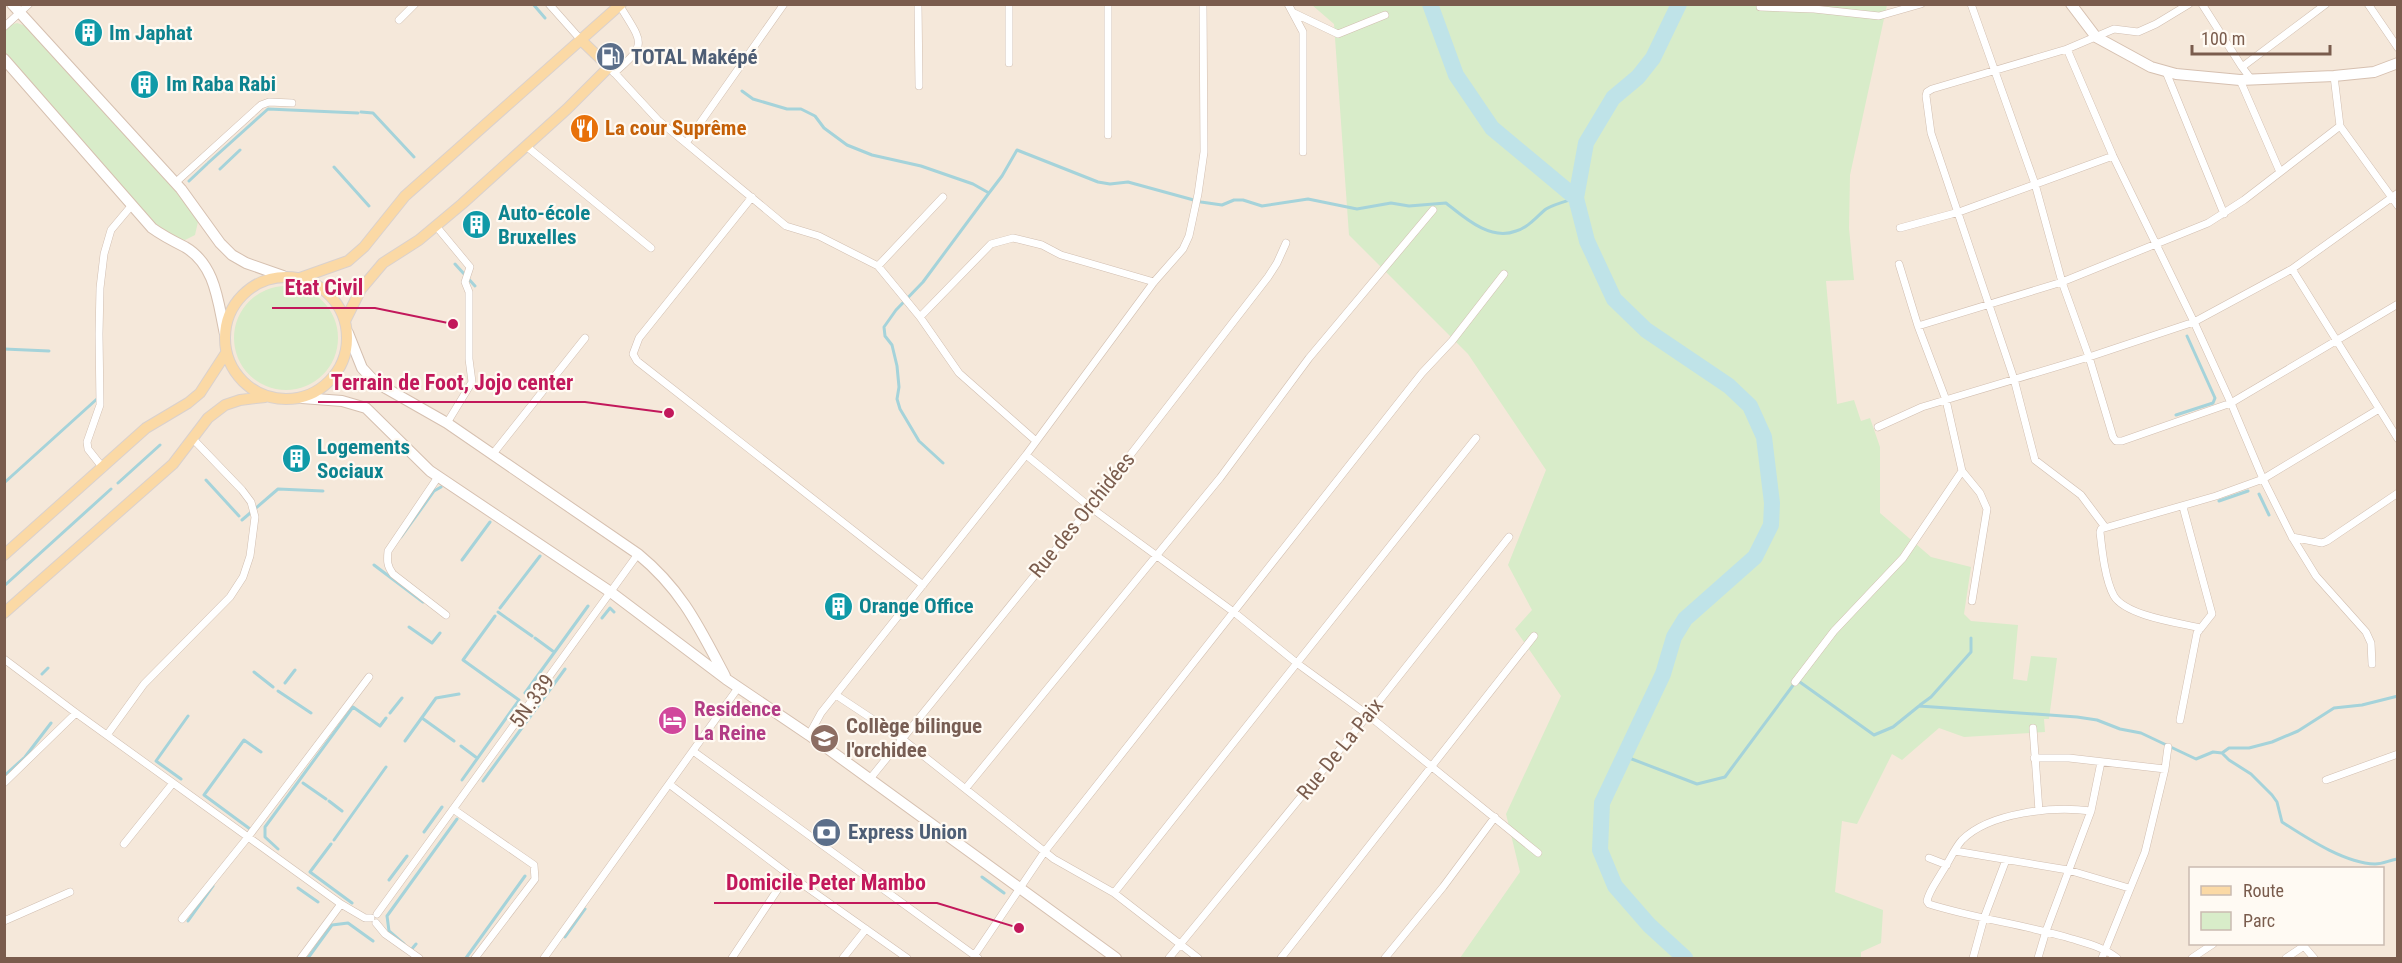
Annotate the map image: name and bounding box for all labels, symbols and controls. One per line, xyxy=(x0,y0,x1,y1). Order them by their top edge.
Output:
building icon: Im Japhat xyxy=(72,17,104,49)
scale bar xyxy=(2192,18,2330,56)
place label: Im Japhat xyxy=(109,21,192,45)
text: 100 m xyxy=(2201,28,2245,49)
fuel station icon: TOTAL Maképé xyxy=(594,41,626,73)
place label: TOTAL Maképé xyxy=(631,45,758,69)
building icon: Im Raba Rabi xyxy=(129,68,161,100)
place label: Im Raba Rabi xyxy=(166,72,276,96)
restaurant icon: La cour Suprême xyxy=(568,112,600,144)
place label: La cour Suprême xyxy=(605,116,747,140)
place label: Auto-école Bruxelles xyxy=(498,201,590,249)
building icon: Auto-école Bruxelles xyxy=(461,209,493,241)
callout: Etat Civil xyxy=(272,268,375,308)
text: Etat Civil xyxy=(285,275,363,300)
callout: Terrain de Foot, Jojo center xyxy=(318,362,585,402)
text: Terrain de Foot, Jojo center xyxy=(331,370,573,395)
place label: Logements Sociaux xyxy=(317,435,410,483)
building icon: Logements Sociaux xyxy=(280,443,312,475)
street label: Rue des Orchidées xyxy=(1024,448,1140,582)
building icon: Orange Office xyxy=(822,590,854,622)
place label: Orange Office xyxy=(859,594,974,618)
street label: 5N.339 xyxy=(505,670,559,732)
street label: Rue De La Paix xyxy=(1292,694,1388,804)
place label: Residence La Reine xyxy=(694,697,781,745)
hotel icon: Residence La Reine xyxy=(657,705,689,737)
place label: Collège bilingue l'orchidee xyxy=(846,714,982,762)
school or university icon: Collège bilingue l'orchidee xyxy=(809,722,841,754)
bank icon: Express Union xyxy=(811,816,843,848)
place label: Express Union xyxy=(848,820,967,844)
callout: Domicile Peter Mambo xyxy=(714,863,937,903)
legend xyxy=(2189,867,2384,945)
text: Domicile Peter Mambo xyxy=(726,870,926,895)
text: Route xyxy=(2243,880,2284,901)
text: Parc xyxy=(2243,910,2275,931)

